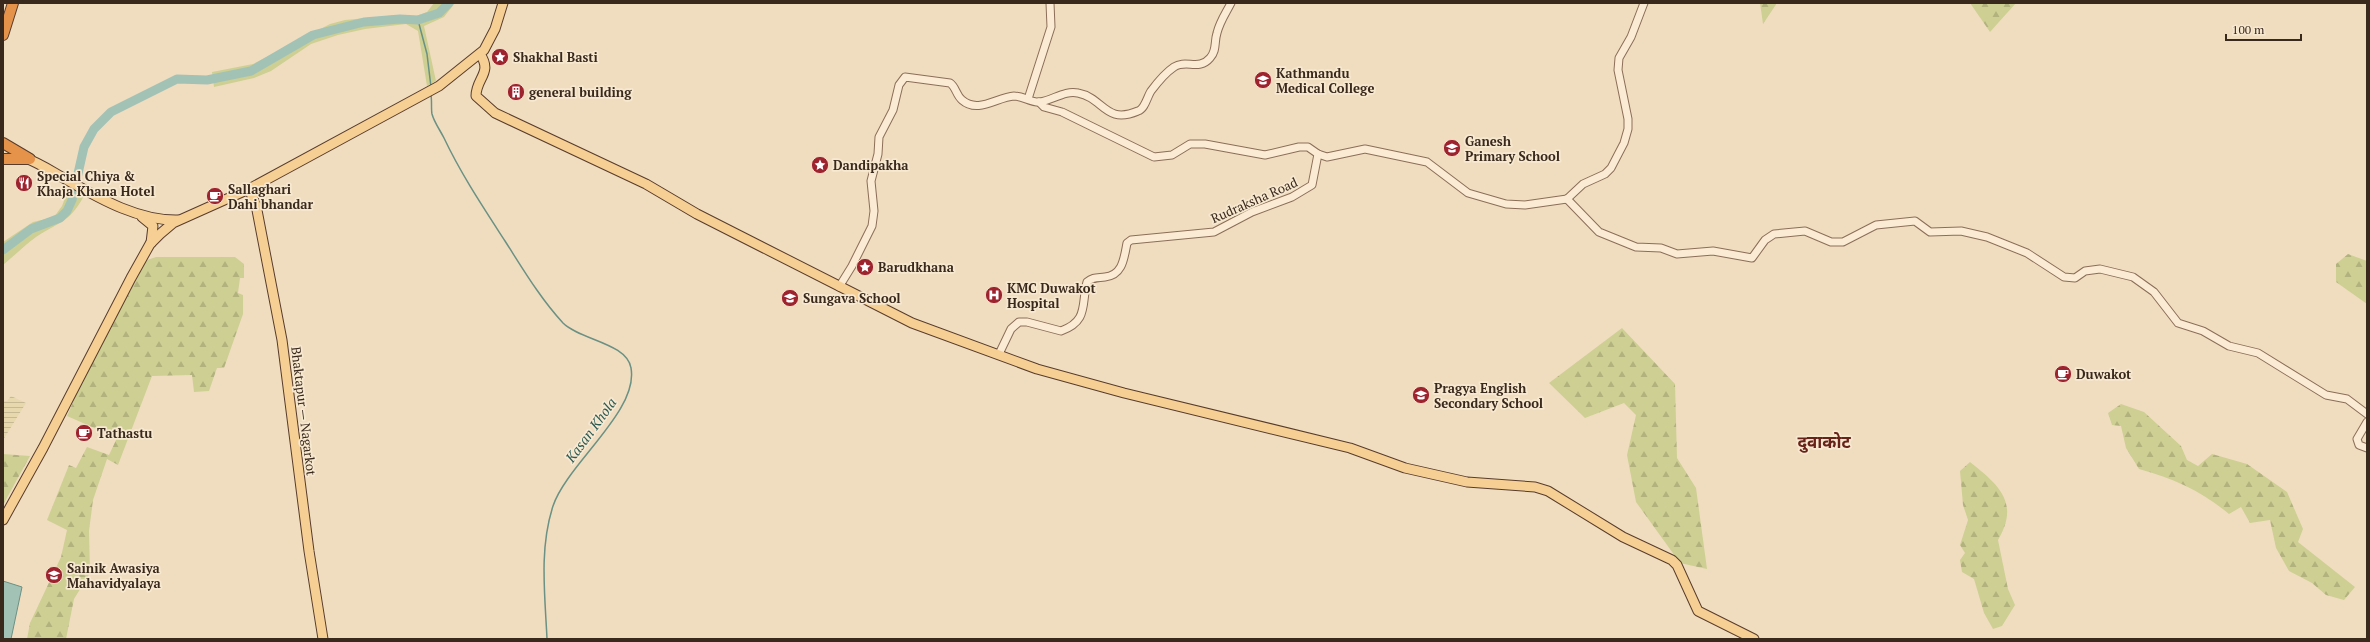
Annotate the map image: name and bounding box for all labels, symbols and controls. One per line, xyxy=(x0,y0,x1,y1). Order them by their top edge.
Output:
scale bar xyxy=(2226,16,2301,42)
text: 100 m xyxy=(2232,22,2265,37)
place icon: Shakhal Basti xyxy=(490,47,510,67)
place label: Shakhal Basti xyxy=(513,48,598,66)
place label: Kathmandu Medical College xyxy=(1276,64,1374,97)
school or university icon: Kathmandu Medical College xyxy=(1253,70,1273,90)
building icon: general building xyxy=(506,82,526,102)
place label: general building xyxy=(529,83,632,101)
place label: Ganesh Primary School xyxy=(1465,132,1560,165)
school or university icon: Ganesh Primary School xyxy=(1442,138,1462,158)
place icon: Dandipakha xyxy=(810,155,830,175)
place label: Dandipakha xyxy=(833,156,909,174)
place label: Special Chiya & Khaja Khana Hotel xyxy=(37,167,155,200)
restaurant icon: Special Chiya & Khaja Khana Hotel xyxy=(14,173,34,193)
street label: Rudraksha Road xyxy=(1208,173,1300,227)
place label: Sallaghari Dahi bhandar xyxy=(228,180,314,213)
cafe icon: Sallaghari Dahi bhandar xyxy=(205,186,225,206)
place icon: Barudkhana xyxy=(855,257,875,277)
place label: Barudkhana xyxy=(878,258,955,276)
place label: KMC Duwakot Hospital xyxy=(1007,279,1096,312)
hospital icon: KMC Duwakot Hospital xyxy=(984,285,1004,305)
school or university icon: Sungava School xyxy=(780,288,800,308)
place label: Sungava School xyxy=(803,289,901,307)
street label: Bhaktapur — Nagarkot xyxy=(287,345,321,477)
cafe icon: Duwakot xyxy=(2053,364,2073,384)
place label: Duwakot xyxy=(2076,365,2132,383)
place label: Pragya English Secondary School xyxy=(1434,379,1543,412)
school or university icon: Pragya English Secondary School xyxy=(1411,385,1431,405)
water label: Kasan Khola xyxy=(560,394,621,467)
cafe icon: Tathastu xyxy=(74,423,94,443)
place label: Tathastu xyxy=(97,424,152,442)
district label: दुवाकोट xyxy=(1797,430,1851,453)
place label: Sainik Awasiya Mahavidyalaya xyxy=(67,559,162,592)
school or university icon: Sainik Awasiya Mahavidyalaya xyxy=(44,565,64,585)

